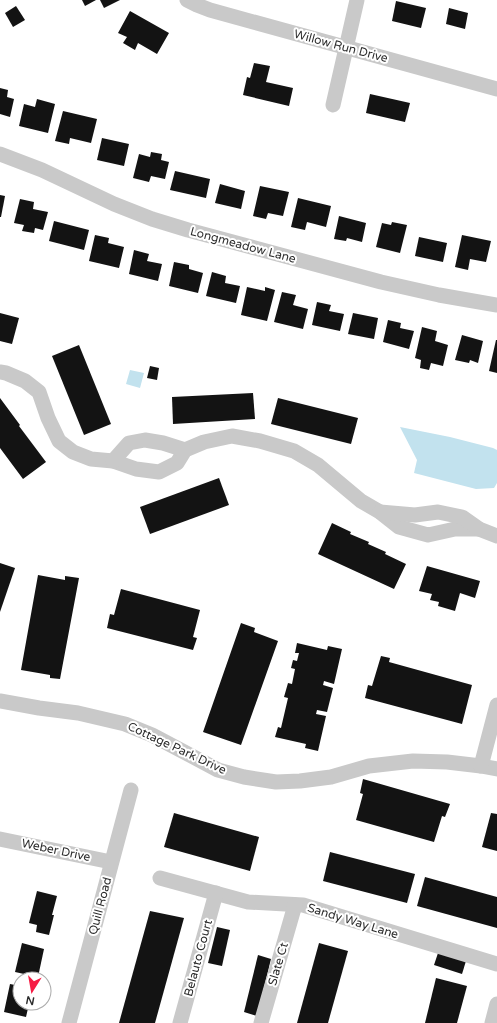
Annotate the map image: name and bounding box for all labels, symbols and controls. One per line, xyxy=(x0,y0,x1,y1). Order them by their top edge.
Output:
street label: Willow Run Drive xyxy=(293,27,390,65)
street label: Longmeadow Lane xyxy=(189,224,298,266)
street label: Cottage Park Drive xyxy=(126,719,229,777)
street label: Weber Drive xyxy=(20,836,92,864)
street label: Quill Road xyxy=(86,876,114,936)
street label: Sandy Way Lane xyxy=(306,901,400,942)
street label: Belauto Court xyxy=(181,918,215,998)
street label: Slate Ct xyxy=(265,941,291,987)
north arrow xyxy=(12,971,52,1011)
text: N xyxy=(25,993,36,1008)

